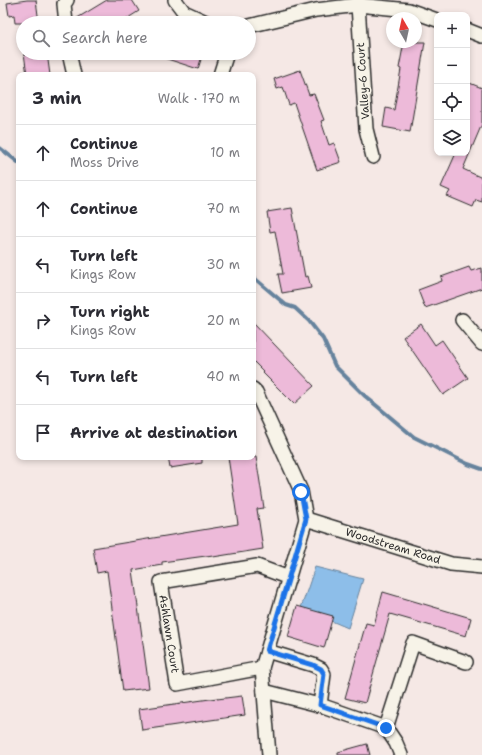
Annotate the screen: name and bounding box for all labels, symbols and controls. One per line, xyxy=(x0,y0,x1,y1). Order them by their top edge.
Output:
north arrow xyxy=(386,12,422,48)
map controls xyxy=(434,12,470,156)
button: + xyxy=(434,12,470,48)
search box xyxy=(16,16,256,60)
icon: search xyxy=(30,27,52,49)
text: Search here xyxy=(62,28,148,48)
street label: Valley-6 Court xyxy=(353,42,373,120)
button: − xyxy=(434,48,470,84)
button: locate xyxy=(434,84,470,120)
text: 3 min xyxy=(32,87,82,109)
text: Walk · 170 m xyxy=(158,90,240,107)
button: layers xyxy=(434,120,470,156)
text: Continue xyxy=(70,134,138,154)
icon: ahead xyxy=(32,142,54,164)
text: 10 m xyxy=(210,144,240,161)
text: Moss Drive xyxy=(70,154,139,171)
icon: ahead xyxy=(32,198,54,220)
text: Continue xyxy=(70,199,138,219)
text: 70 m xyxy=(206,200,240,217)
text: Turn left xyxy=(70,246,138,266)
icon: left xyxy=(32,254,54,276)
text: 30 m xyxy=(206,256,240,273)
text: Kings Row xyxy=(70,266,136,283)
text: Turn right xyxy=(70,302,150,322)
icon: right xyxy=(32,310,54,332)
text: 20 m xyxy=(207,312,240,329)
text: Kings Row xyxy=(70,322,136,339)
icon: left xyxy=(32,366,54,388)
text: Turn left xyxy=(70,367,138,387)
text: 40 m xyxy=(206,368,240,385)
icon: arrive xyxy=(32,422,54,444)
text: Arrive at destination xyxy=(70,423,238,443)
route start xyxy=(292,483,310,501)
street label: Woodstream Road xyxy=(344,524,442,568)
street label: Ashlawn Court xyxy=(155,594,183,674)
route end xyxy=(377,719,395,737)

